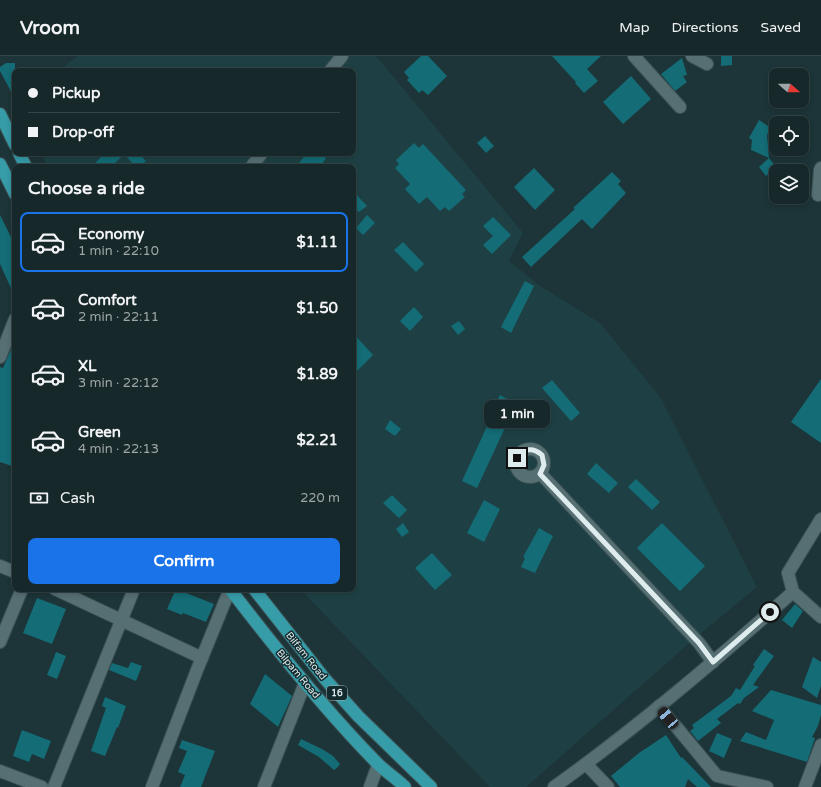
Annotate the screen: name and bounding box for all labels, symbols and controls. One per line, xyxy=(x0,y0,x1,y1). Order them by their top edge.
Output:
text: Vroom xyxy=(20,17,80,39)
text: Map xyxy=(619,19,650,36)
text: Directions xyxy=(672,19,739,36)
text: Saved xyxy=(761,19,801,36)
north arrow xyxy=(769,68,809,108)
map controls xyxy=(769,68,809,204)
text: Pickup xyxy=(52,84,100,102)
button: locate xyxy=(769,116,809,156)
text: Drop-off xyxy=(52,123,114,141)
button: layers xyxy=(769,164,809,204)
text: Choose a ride xyxy=(28,177,145,199)
icon: car xyxy=(30,224,66,260)
text: Economy xyxy=(78,225,144,243)
text: $1.11 xyxy=(297,233,338,251)
text: 1 min · 22:10 xyxy=(78,243,159,259)
icon: car xyxy=(30,290,66,326)
text: Comfort xyxy=(78,291,137,309)
text: $1.50 xyxy=(297,299,338,317)
text: 2 min · 22:11 xyxy=(78,309,159,325)
icon: car xyxy=(30,356,66,392)
text: XL xyxy=(78,357,97,375)
text: $1.89 xyxy=(297,365,338,383)
text: 3 min · 22:12 xyxy=(78,375,159,391)
callout: 1 min xyxy=(484,400,550,428)
text: 1 min xyxy=(500,406,534,422)
icon: car xyxy=(30,422,66,458)
text: Green xyxy=(78,423,121,441)
text: $2.21 xyxy=(297,431,338,449)
text: 4 min · 22:13 xyxy=(78,441,159,457)
route end xyxy=(508,449,526,467)
icon: cash xyxy=(28,487,50,509)
text: Cash xyxy=(60,489,95,507)
text: 220 m xyxy=(300,490,340,506)
button: Confirm xyxy=(28,538,340,584)
route start xyxy=(761,603,779,621)
street label: Bilfam Road xyxy=(283,630,329,682)
street label: Bilpam Road xyxy=(274,647,322,701)
road number: 16 xyxy=(327,686,347,700)
car xyxy=(656,705,680,731)

